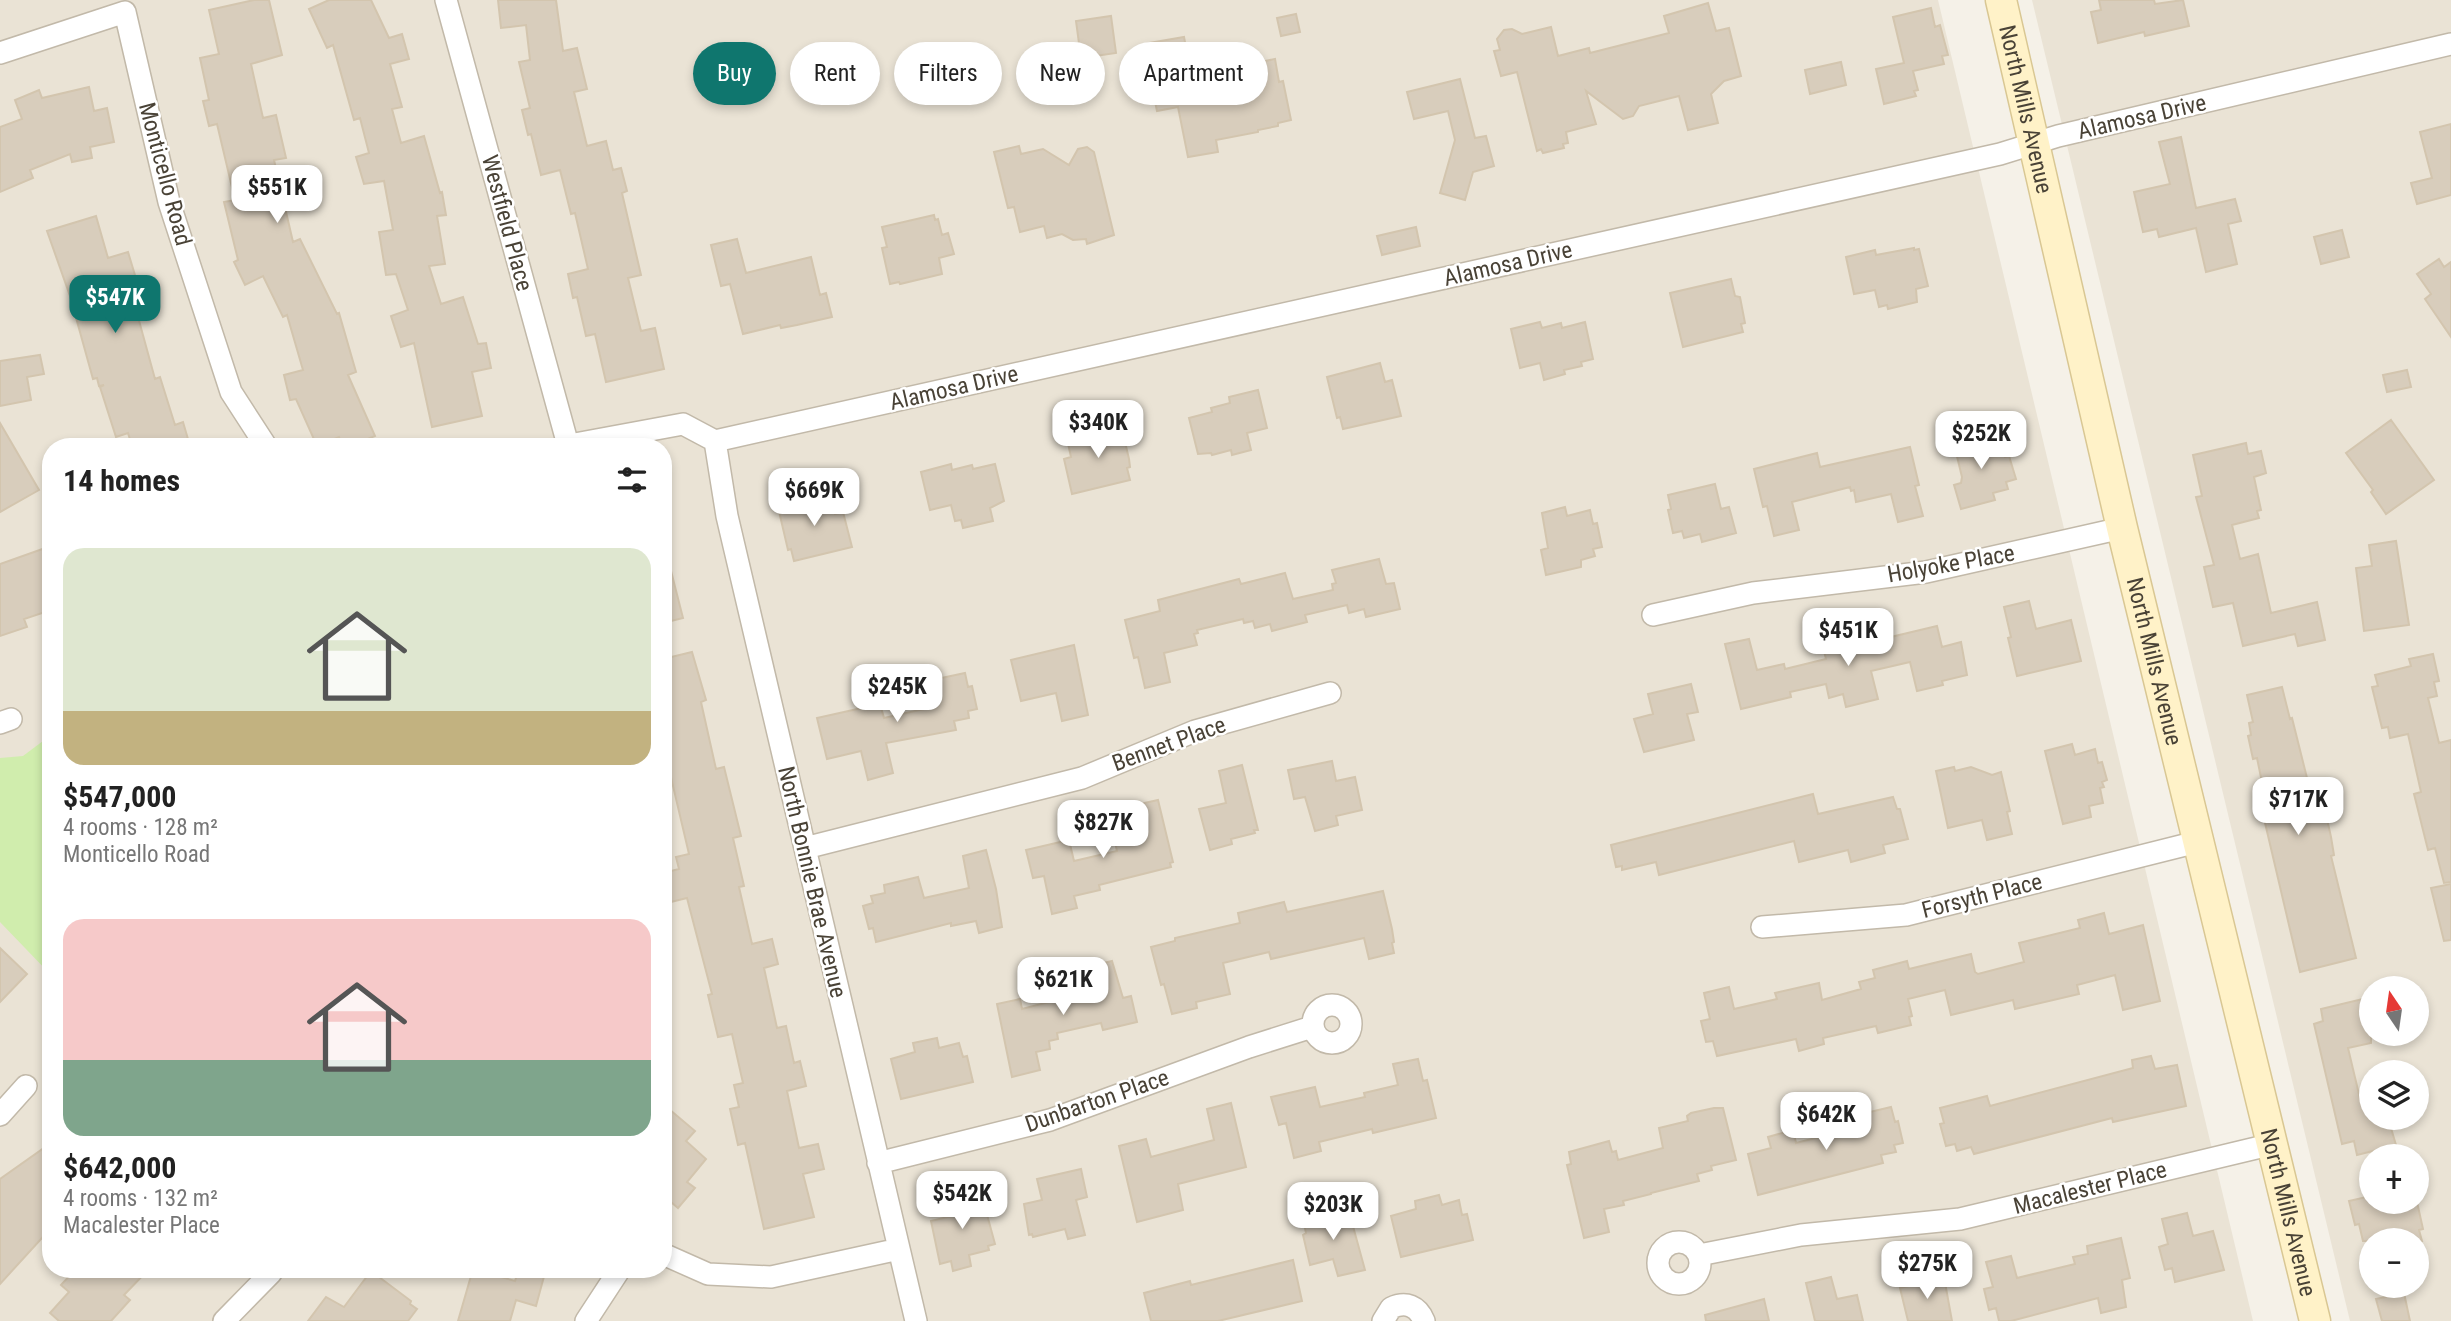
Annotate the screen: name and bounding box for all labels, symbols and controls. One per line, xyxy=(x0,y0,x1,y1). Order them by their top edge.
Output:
street label: North Mills Avenue xyxy=(1994,22,2058,196)
chip: Buy xyxy=(693,42,776,105)
chip: Rent xyxy=(790,42,880,105)
chip: Filters xyxy=(894,42,1002,105)
chip: New xyxy=(1016,42,1105,105)
chip: Apartment xyxy=(1119,42,1268,105)
street label: Alamosa Drive xyxy=(2075,89,2209,145)
street label: Monticello Road xyxy=(133,99,197,249)
street label: Westfield Place xyxy=(476,152,538,294)
pin: $551K xyxy=(228,166,326,225)
text: $551K xyxy=(247,174,307,201)
street label: Alamosa Drive xyxy=(1441,236,1575,292)
pin: $547K xyxy=(66,276,164,335)
text: $547K xyxy=(85,284,145,311)
street label: Alamosa Drive xyxy=(887,360,1021,416)
pin: $340K xyxy=(1049,400,1147,460)
text: $340K xyxy=(1068,409,1128,436)
pin: $252K xyxy=(1932,412,2030,471)
text: $252K xyxy=(1951,420,2011,447)
icon: filters xyxy=(613,461,651,499)
text: 14 homes xyxy=(63,463,180,498)
pin: $669K xyxy=(765,468,863,528)
text: $669K xyxy=(784,477,844,504)
street label: Holyoke Place xyxy=(1885,540,2017,588)
street label: North Mills Avenue xyxy=(2121,575,2188,748)
icon: home xyxy=(294,593,420,719)
pin: $451K xyxy=(1799,608,1897,668)
text: $451K xyxy=(1818,617,1878,644)
pin: $245K xyxy=(848,664,946,724)
text: $245K xyxy=(867,673,927,700)
street label: Bennet Place xyxy=(1109,711,1229,777)
street label: North Bonnie Brae Avenue xyxy=(772,764,852,1000)
pin: $717K xyxy=(2249,778,2347,837)
text: $547,000 xyxy=(63,779,176,814)
text: $717K xyxy=(2268,786,2328,813)
pin: $827K xyxy=(1054,800,1152,860)
text: $827K xyxy=(1073,809,1133,836)
text: 4 rooms · 128 m² xyxy=(63,814,218,841)
text: Monticello Road xyxy=(63,841,210,868)
street label: Forsyth Place xyxy=(1919,868,2045,924)
pin: $621K xyxy=(1014,958,1112,1017)
icon: home xyxy=(294,964,420,1090)
text: $621K xyxy=(1033,966,1093,993)
north arrow xyxy=(2359,976,2429,1046)
map controls xyxy=(2359,976,2429,1298)
button: layers xyxy=(2359,1060,2429,1130)
street label: Dunbarton Place xyxy=(1022,1064,1172,1138)
pin: $642K xyxy=(1777,1092,1875,1152)
text: $642K xyxy=(1796,1101,1856,1128)
street label: North Mills Avenue xyxy=(2255,1126,2322,1299)
button: + xyxy=(2359,1144,2429,1214)
text: $642,000 xyxy=(63,1150,176,1185)
street label: Macalester Place xyxy=(2011,1156,2169,1220)
pin: $542K xyxy=(913,1172,1011,1231)
text: $542K xyxy=(932,1180,992,1207)
pin: $203K xyxy=(1284,1182,1382,1242)
text: 4 rooms · 132 m² xyxy=(63,1185,218,1212)
text: $203K xyxy=(1303,1191,1363,1218)
text: Macalester Place xyxy=(63,1212,220,1239)
button: − xyxy=(2359,1228,2429,1298)
pin: $275K xyxy=(1878,1242,1976,1301)
text: $275K xyxy=(1897,1250,1957,1277)

